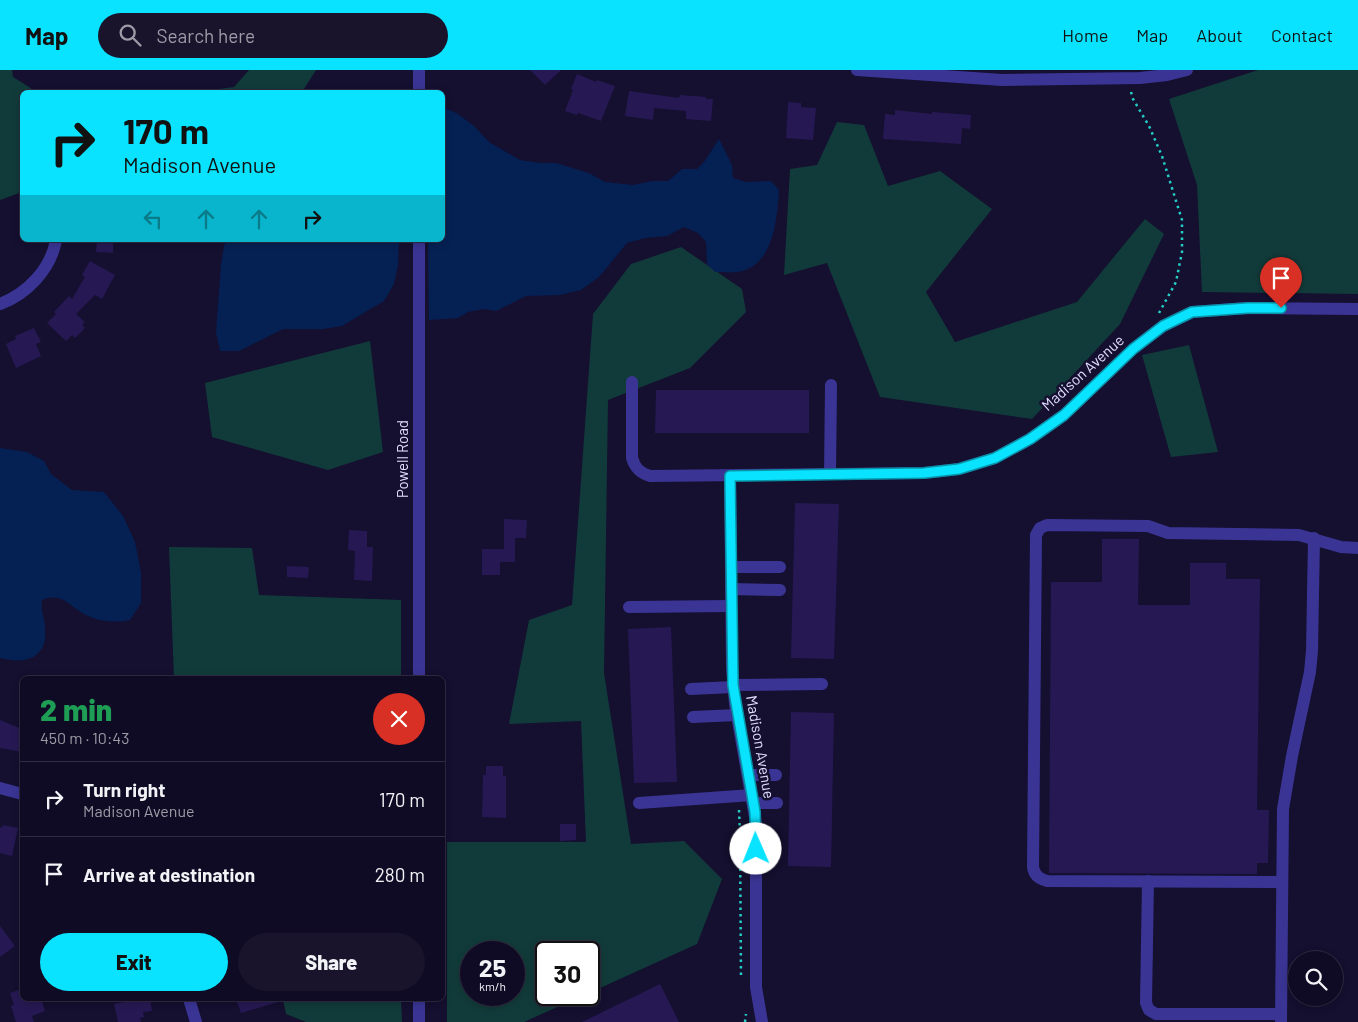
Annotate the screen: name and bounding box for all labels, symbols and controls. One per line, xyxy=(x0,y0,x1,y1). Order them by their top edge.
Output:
search box xyxy=(98,13,448,58)
text: Map xyxy=(25,21,68,50)
icon: search xyxy=(116,21,144,49)
text: Search here xyxy=(156,24,255,47)
text: Home xyxy=(1062,24,1108,46)
text: Map xyxy=(1136,24,1168,46)
text: About xyxy=(1196,24,1243,46)
text: Contact xyxy=(1271,24,1333,46)
text: 170 m xyxy=(123,109,209,151)
icon: right xyxy=(40,110,105,175)
text: Madison Avenue xyxy=(123,151,276,177)
icon: left xyxy=(139,205,167,233)
icon: ahead xyxy=(192,205,220,233)
icon: ahead xyxy=(245,205,273,233)
icon: right xyxy=(298,205,326,233)
pin xyxy=(1260,257,1302,308)
icon: arrive xyxy=(1267,264,1295,292)
street label: Madison Avenue xyxy=(1037,331,1127,414)
street label: Powell Road xyxy=(393,420,411,498)
text: 2 min xyxy=(40,691,112,727)
button: close xyxy=(373,693,425,745)
street label: Madison Avenue xyxy=(743,694,779,800)
text: 450 m · 10:43 xyxy=(40,728,129,747)
text: Turn right xyxy=(83,778,165,801)
icon: right xyxy=(40,785,68,813)
text: 170 m xyxy=(379,788,425,811)
text: Madison Avenue xyxy=(83,801,195,820)
position arrow xyxy=(729,822,781,874)
icon: arrive xyxy=(40,860,68,888)
text: Arrive at destination xyxy=(83,863,255,886)
text: 280 m xyxy=(375,863,425,886)
button: Exit xyxy=(40,933,228,991)
button: Share xyxy=(238,933,425,991)
speed limit sign: 30 xyxy=(535,941,600,1006)
map controls xyxy=(1288,951,1343,1006)
button: search xyxy=(1288,951,1343,1006)
text: 25 xyxy=(479,952,506,982)
text: km/h xyxy=(479,979,506,993)

